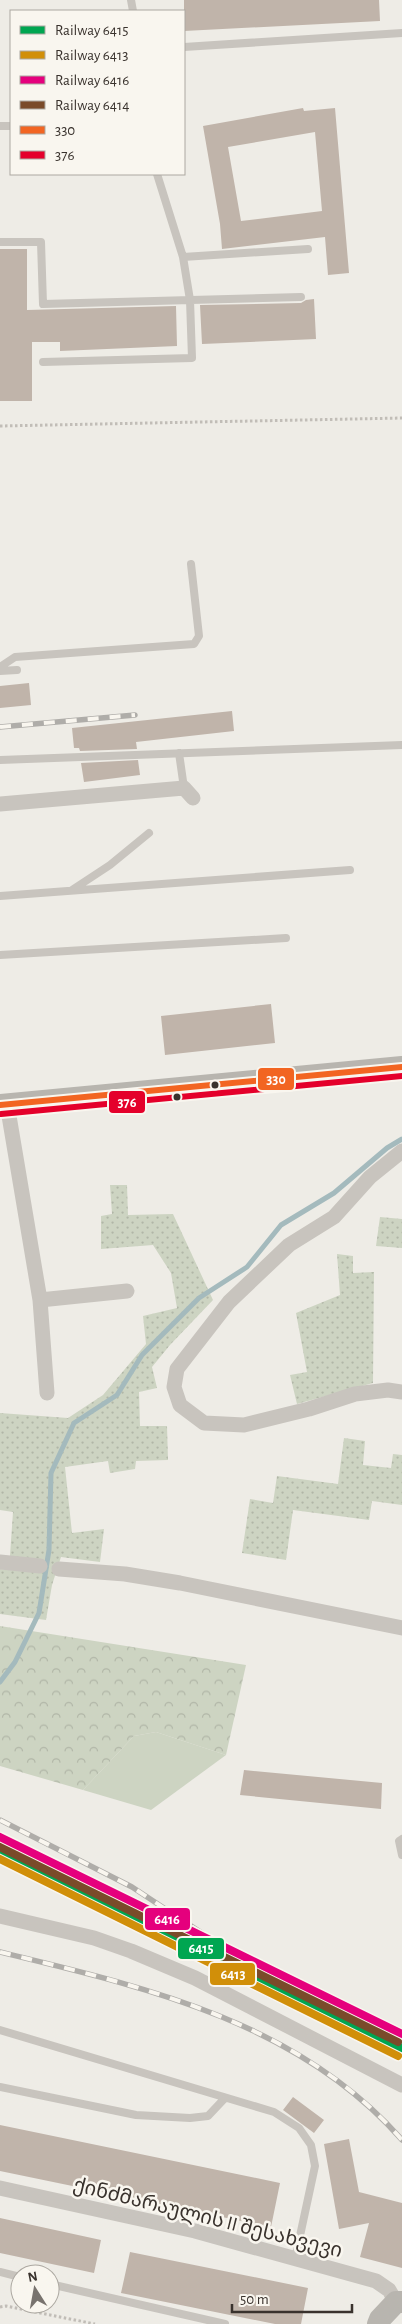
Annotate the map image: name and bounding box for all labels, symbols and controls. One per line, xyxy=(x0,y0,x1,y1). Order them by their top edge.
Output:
legend xyxy=(10,10,185,175)
text: Railway 6415 xyxy=(55,23,128,38)
text: Railway 6413 xyxy=(55,48,128,63)
text: Railway 6416 xyxy=(55,73,129,88)
text: Railway 6414 xyxy=(55,98,129,113)
text: 330 xyxy=(55,123,75,138)
text: 376 xyxy=(55,148,75,163)
line badge: 330 xyxy=(257,1067,295,1091)
text: 330 xyxy=(266,1073,286,1087)
unlabelled marker xyxy=(210,1080,220,1090)
line badge: 376 xyxy=(108,1090,146,1114)
unlabelled marker xyxy=(172,1092,182,1102)
text: 376 xyxy=(118,1096,137,1110)
line badge: 6416 xyxy=(144,1907,191,1931)
text: 6416 xyxy=(154,1913,180,1927)
line badge: 6415 xyxy=(177,1937,225,1960)
text: 6415 xyxy=(189,1942,213,1956)
line badge: 6413 xyxy=(209,1962,256,1986)
text: 6413 xyxy=(221,1968,245,1982)
street label: ქინძმარაულის II შესახვევი xyxy=(71,2175,344,2263)
north arrow xyxy=(10,2264,60,2314)
text: N xyxy=(27,2269,39,2285)
scale bar xyxy=(232,2282,352,2314)
text: 50 m xyxy=(240,2292,269,2307)

